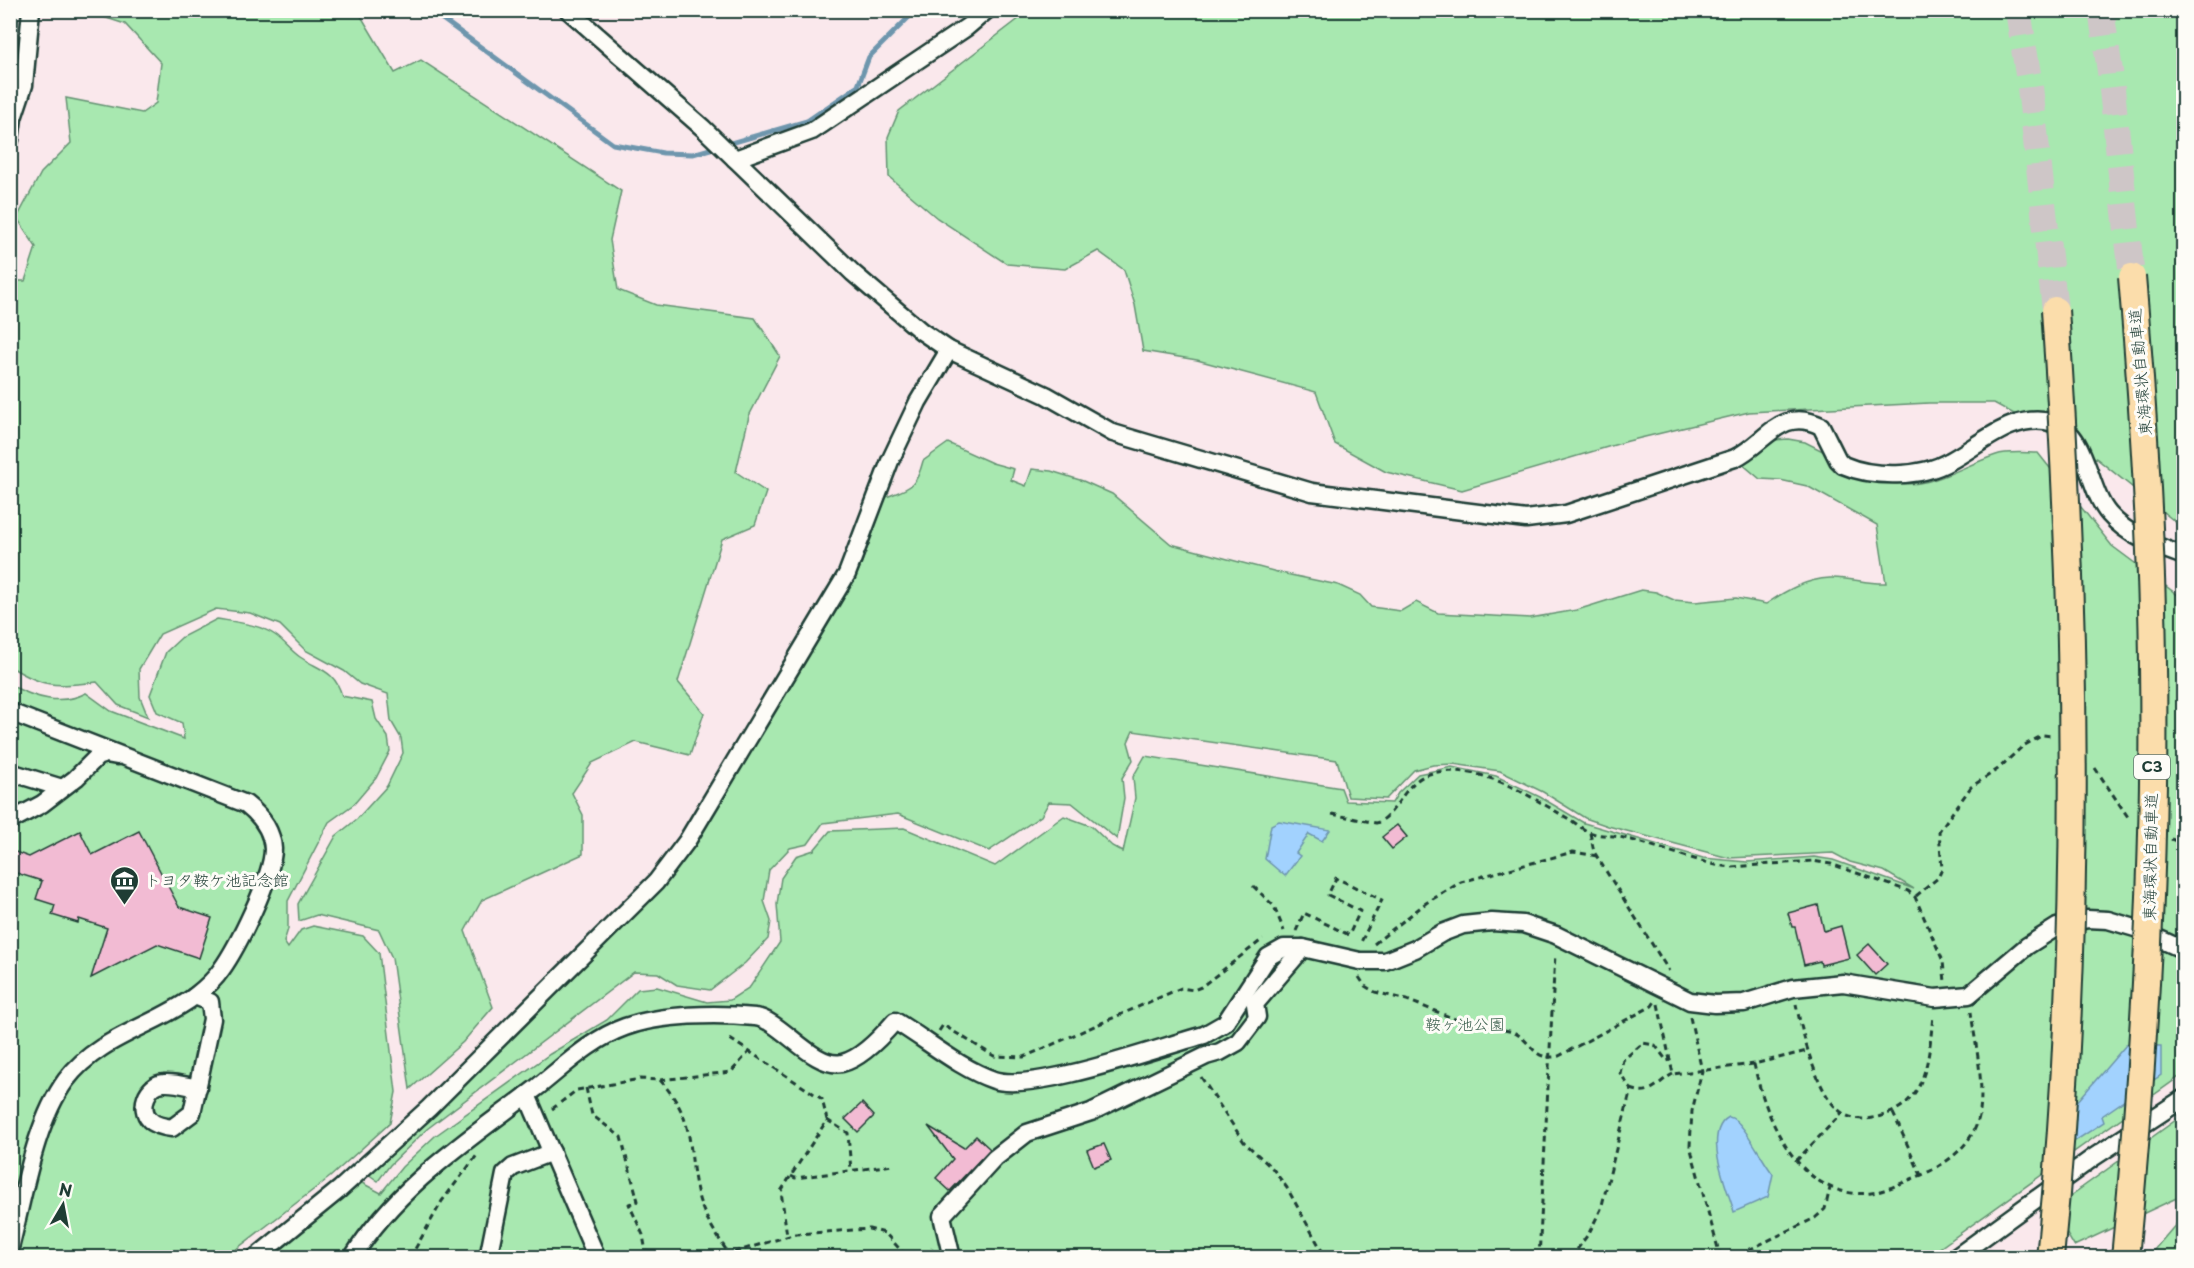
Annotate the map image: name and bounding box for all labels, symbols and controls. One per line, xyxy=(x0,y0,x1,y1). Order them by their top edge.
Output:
street label: 東海環状自動車道 xyxy=(2121,307,2157,437)
road number: C3 xyxy=(2134,755,2170,779)
street label: 東海環状自動車道 xyxy=(2136,793,2162,921)
museum icon: トヨタ鞍ケ池記念館 xyxy=(108,864,140,906)
place label: トヨタ鞍ケ池記念館 xyxy=(145,867,289,891)
park label: 鞍ヶ池公園 xyxy=(1425,1011,1505,1035)
north arrow xyxy=(33,1175,93,1235)
text: N xyxy=(57,1176,74,1202)

